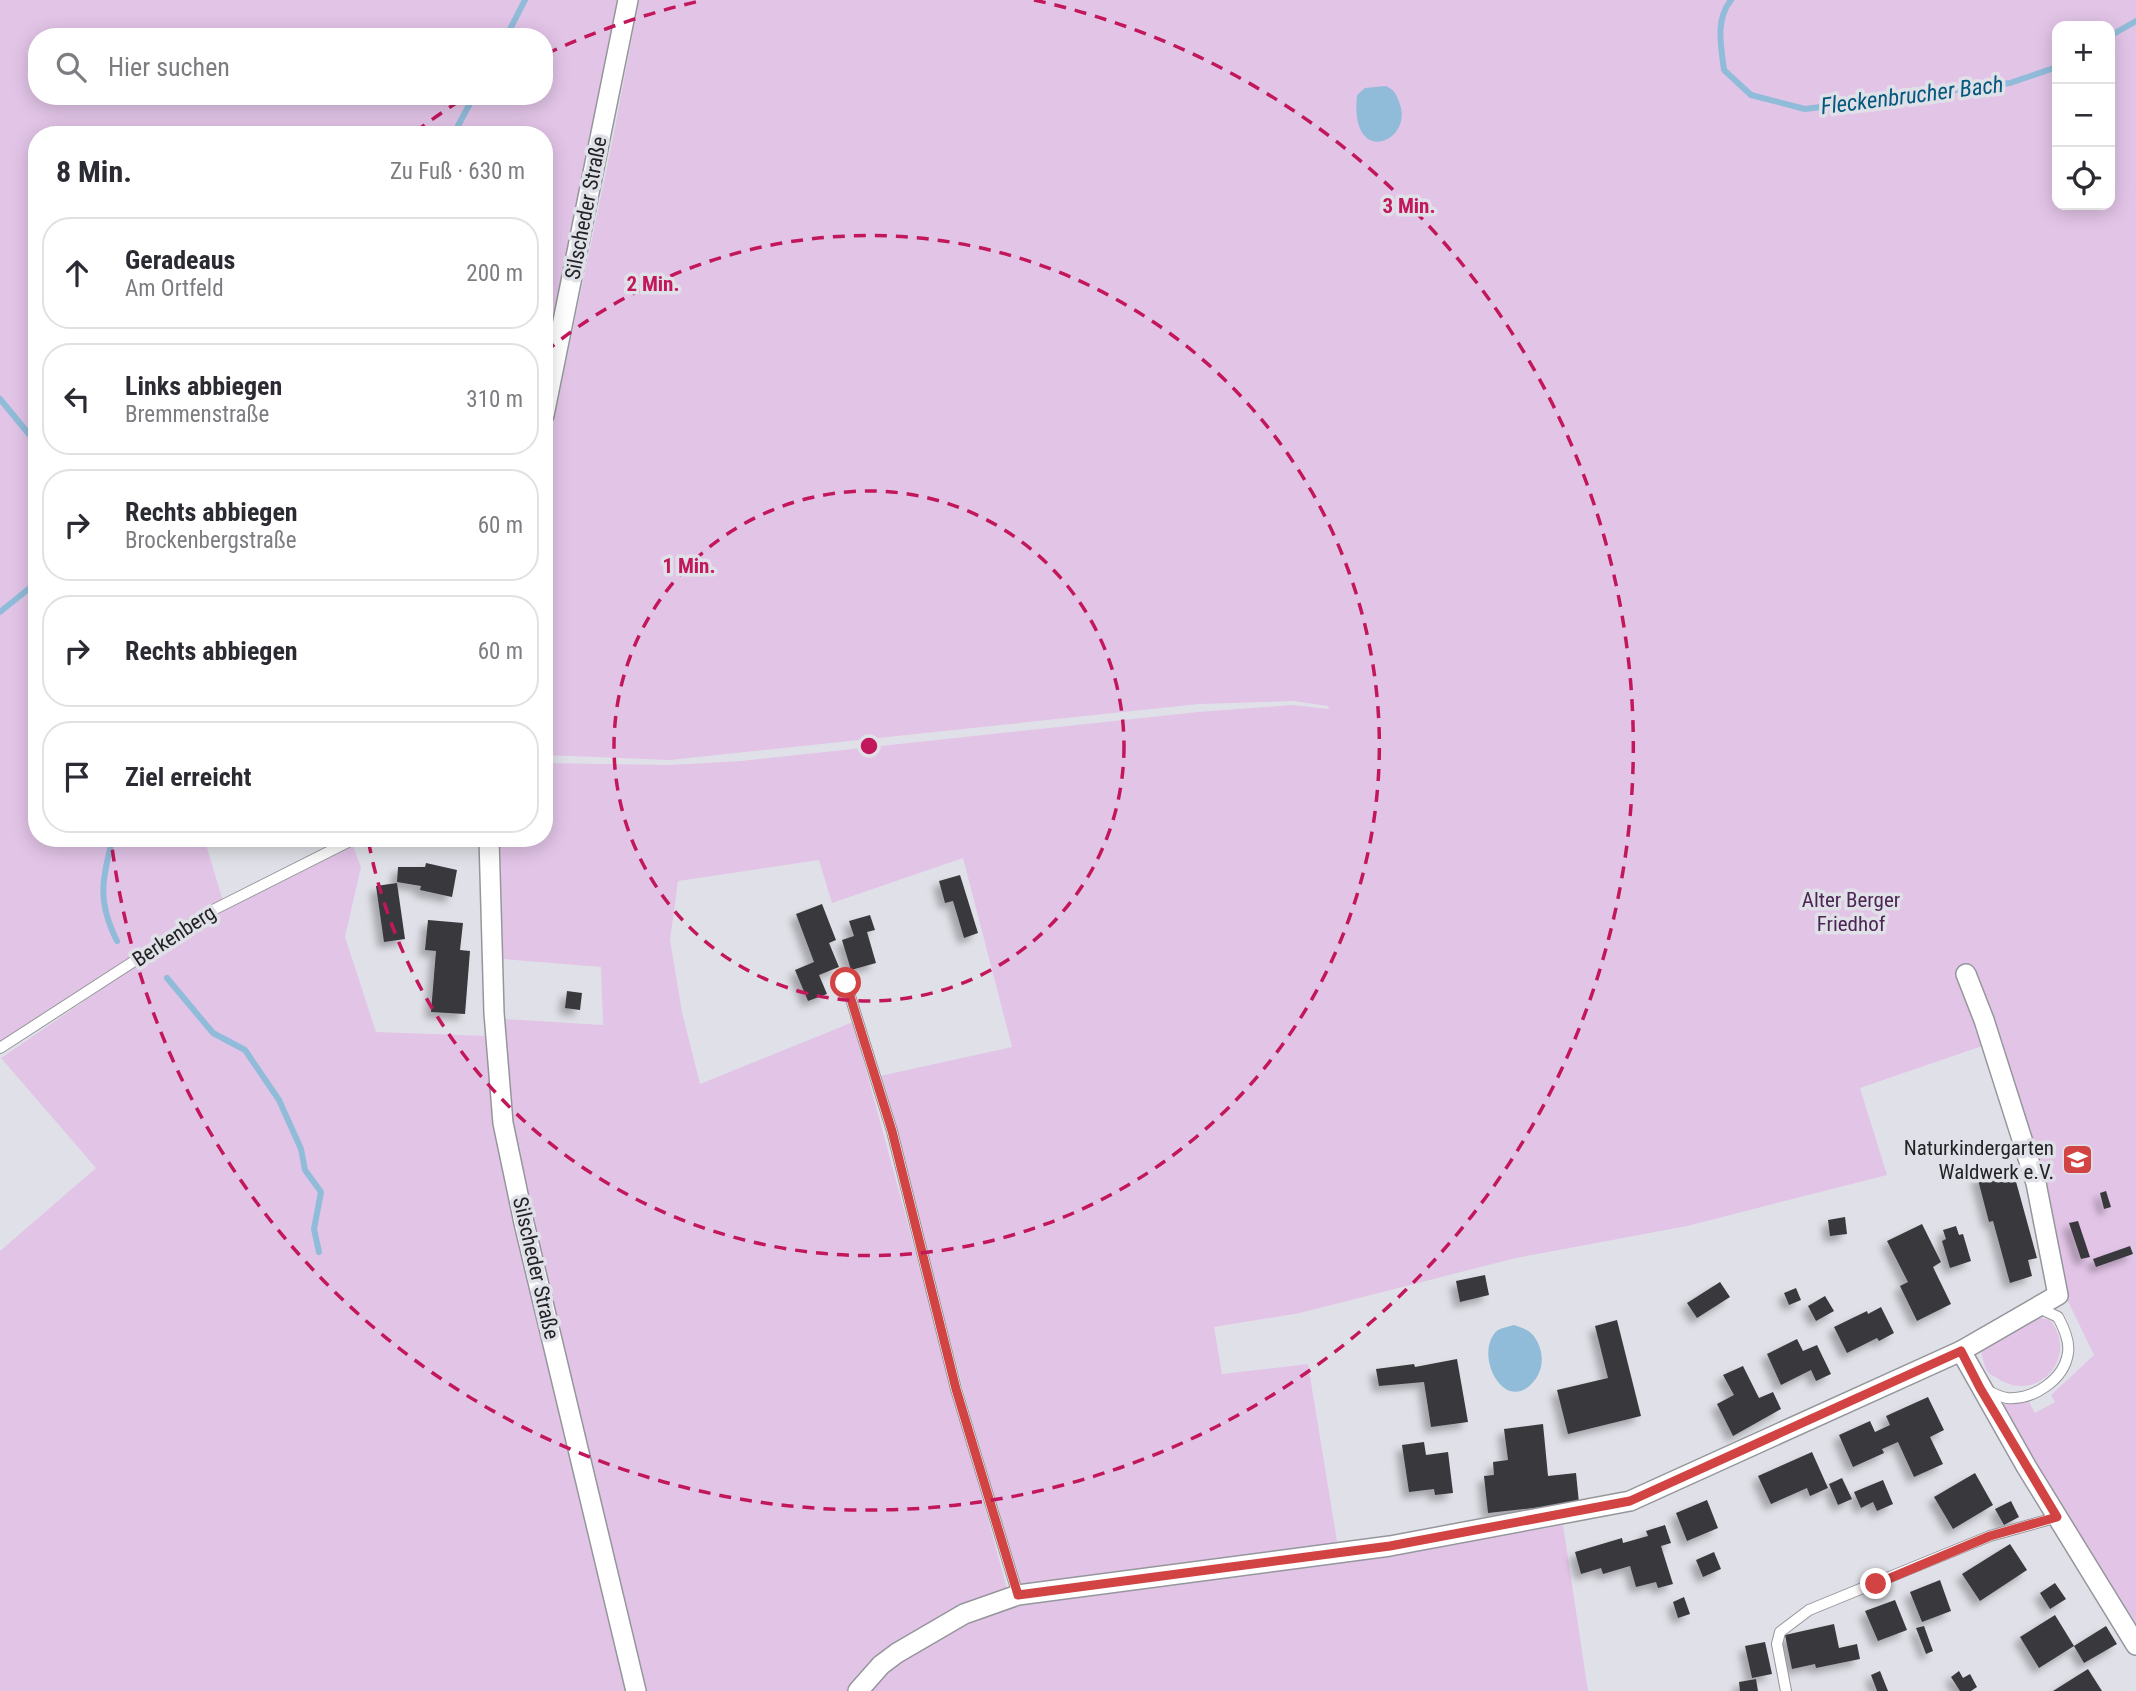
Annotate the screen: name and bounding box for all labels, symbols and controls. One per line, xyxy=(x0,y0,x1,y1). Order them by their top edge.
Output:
map controls xyxy=(2052,21,2115,210)
button: + xyxy=(2052,21,2115,84)
search box xyxy=(28,28,553,105)
icon: search xyxy=(52,48,90,86)
text: Hier suchen xyxy=(108,52,230,82)
water label: Fleckenbrucher Bach xyxy=(1819,71,2005,120)
button: − xyxy=(2052,84,2115,147)
street label: Silscheder Straße xyxy=(560,134,612,282)
button: locate xyxy=(2052,147,2115,210)
text: 8 Min. xyxy=(56,154,132,189)
text: Zu Fuß · 630 m xyxy=(390,158,525,185)
text: 3 Min. xyxy=(1382,194,1436,218)
text: Geradeaus xyxy=(125,245,235,275)
icon: ahead xyxy=(58,254,96,292)
text: 200 m xyxy=(466,260,523,287)
text: 2 Min. xyxy=(626,272,680,296)
text: Am Ortfeld xyxy=(125,275,224,302)
text: Links abbiegen xyxy=(125,371,282,401)
icon: left xyxy=(58,380,96,418)
text: 310 m xyxy=(466,386,523,413)
text: Bremmenstraße xyxy=(125,401,269,428)
text: Rechts abbiegen xyxy=(125,497,298,527)
icon: right xyxy=(58,506,96,544)
text: 60 m xyxy=(478,512,523,539)
text: Brockenbergstraße xyxy=(125,527,297,554)
text: 1 Min. xyxy=(662,554,716,578)
icon: right xyxy=(58,632,96,670)
text: Rechts abbiegen xyxy=(125,636,298,666)
text: 60 m xyxy=(478,638,523,665)
centre of rings xyxy=(857,734,881,758)
icon: arrive xyxy=(58,758,96,796)
text: Ziel erreicht xyxy=(125,762,251,792)
park label: Alter Berger Friedhof xyxy=(1802,888,1900,936)
street label: Berkenberg xyxy=(128,900,220,972)
route start xyxy=(830,967,861,998)
place label: Naturkindergarten Waldwerk e.V. xyxy=(1904,1136,2054,1184)
school or university icon: Naturkindergarten Waldwerk e.V. xyxy=(2060,1143,2094,1177)
street label: Silscheder Straße xyxy=(508,1195,564,1342)
route end xyxy=(1860,1568,1891,1599)

